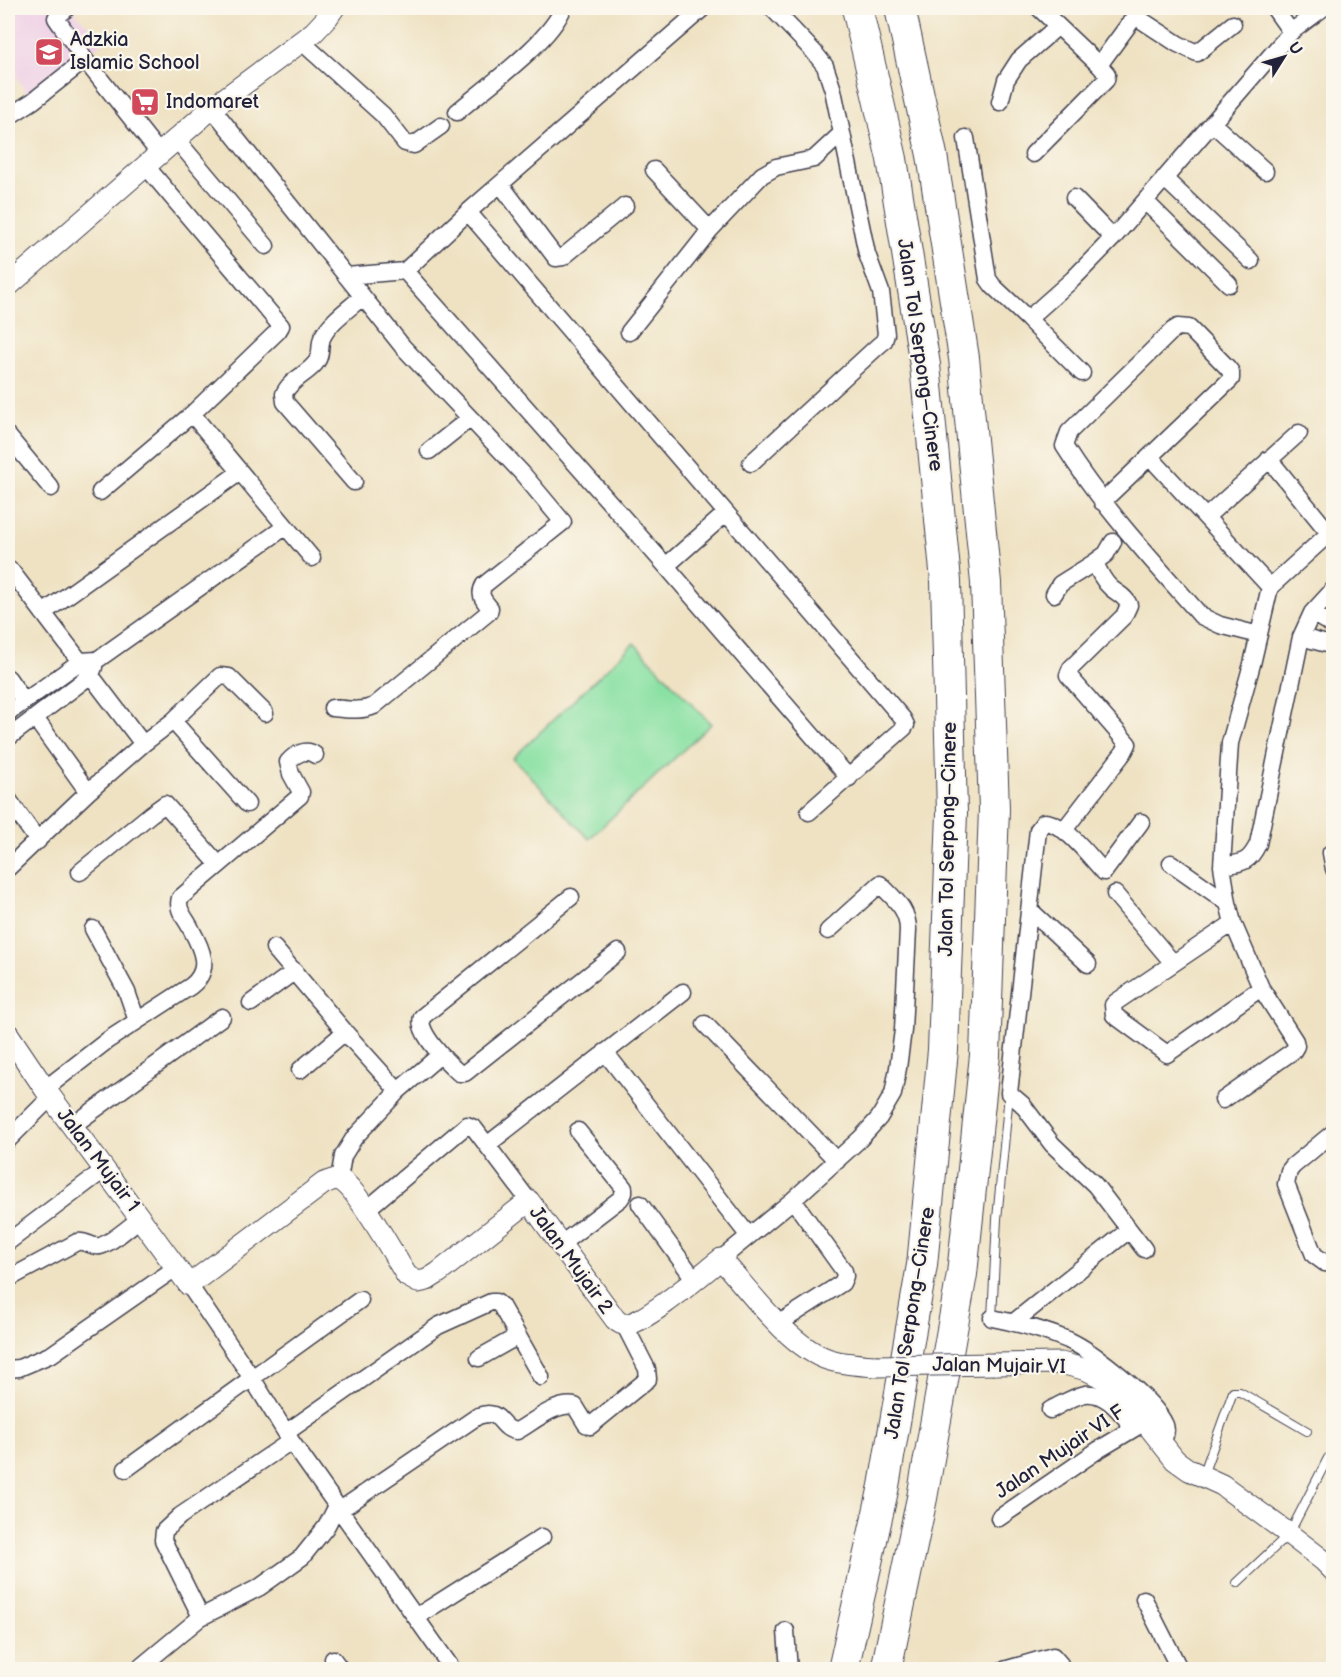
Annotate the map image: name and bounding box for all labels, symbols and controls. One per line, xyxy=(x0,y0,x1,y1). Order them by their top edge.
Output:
north arrow xyxy=(1254,27,1314,87)
place label: Adzkia Islamic School xyxy=(70,28,200,75)
school or university icon: Adzkia Islamic School xyxy=(33,36,65,68)
text: U xyxy=(1284,39,1306,59)
supermarket icon: Indomaret xyxy=(129,86,161,118)
place label: Indomaret xyxy=(166,90,259,114)
street label: Jalan Tol Serpong–Cinere xyxy=(892,237,948,473)
street label: Jalan Tol Serpong–Cinere xyxy=(934,721,962,957)
street label: Jalan Mujair 1 xyxy=(51,1104,145,1216)
street label: Jalan Mujair 2 xyxy=(524,1201,618,1319)
street label: Jalan Tol Serpong–Cinere xyxy=(880,1205,940,1441)
street label: Jalan Mujair VI xyxy=(932,1353,1066,1379)
street label: Jalan Mujair VI F xyxy=(991,1400,1129,1504)

